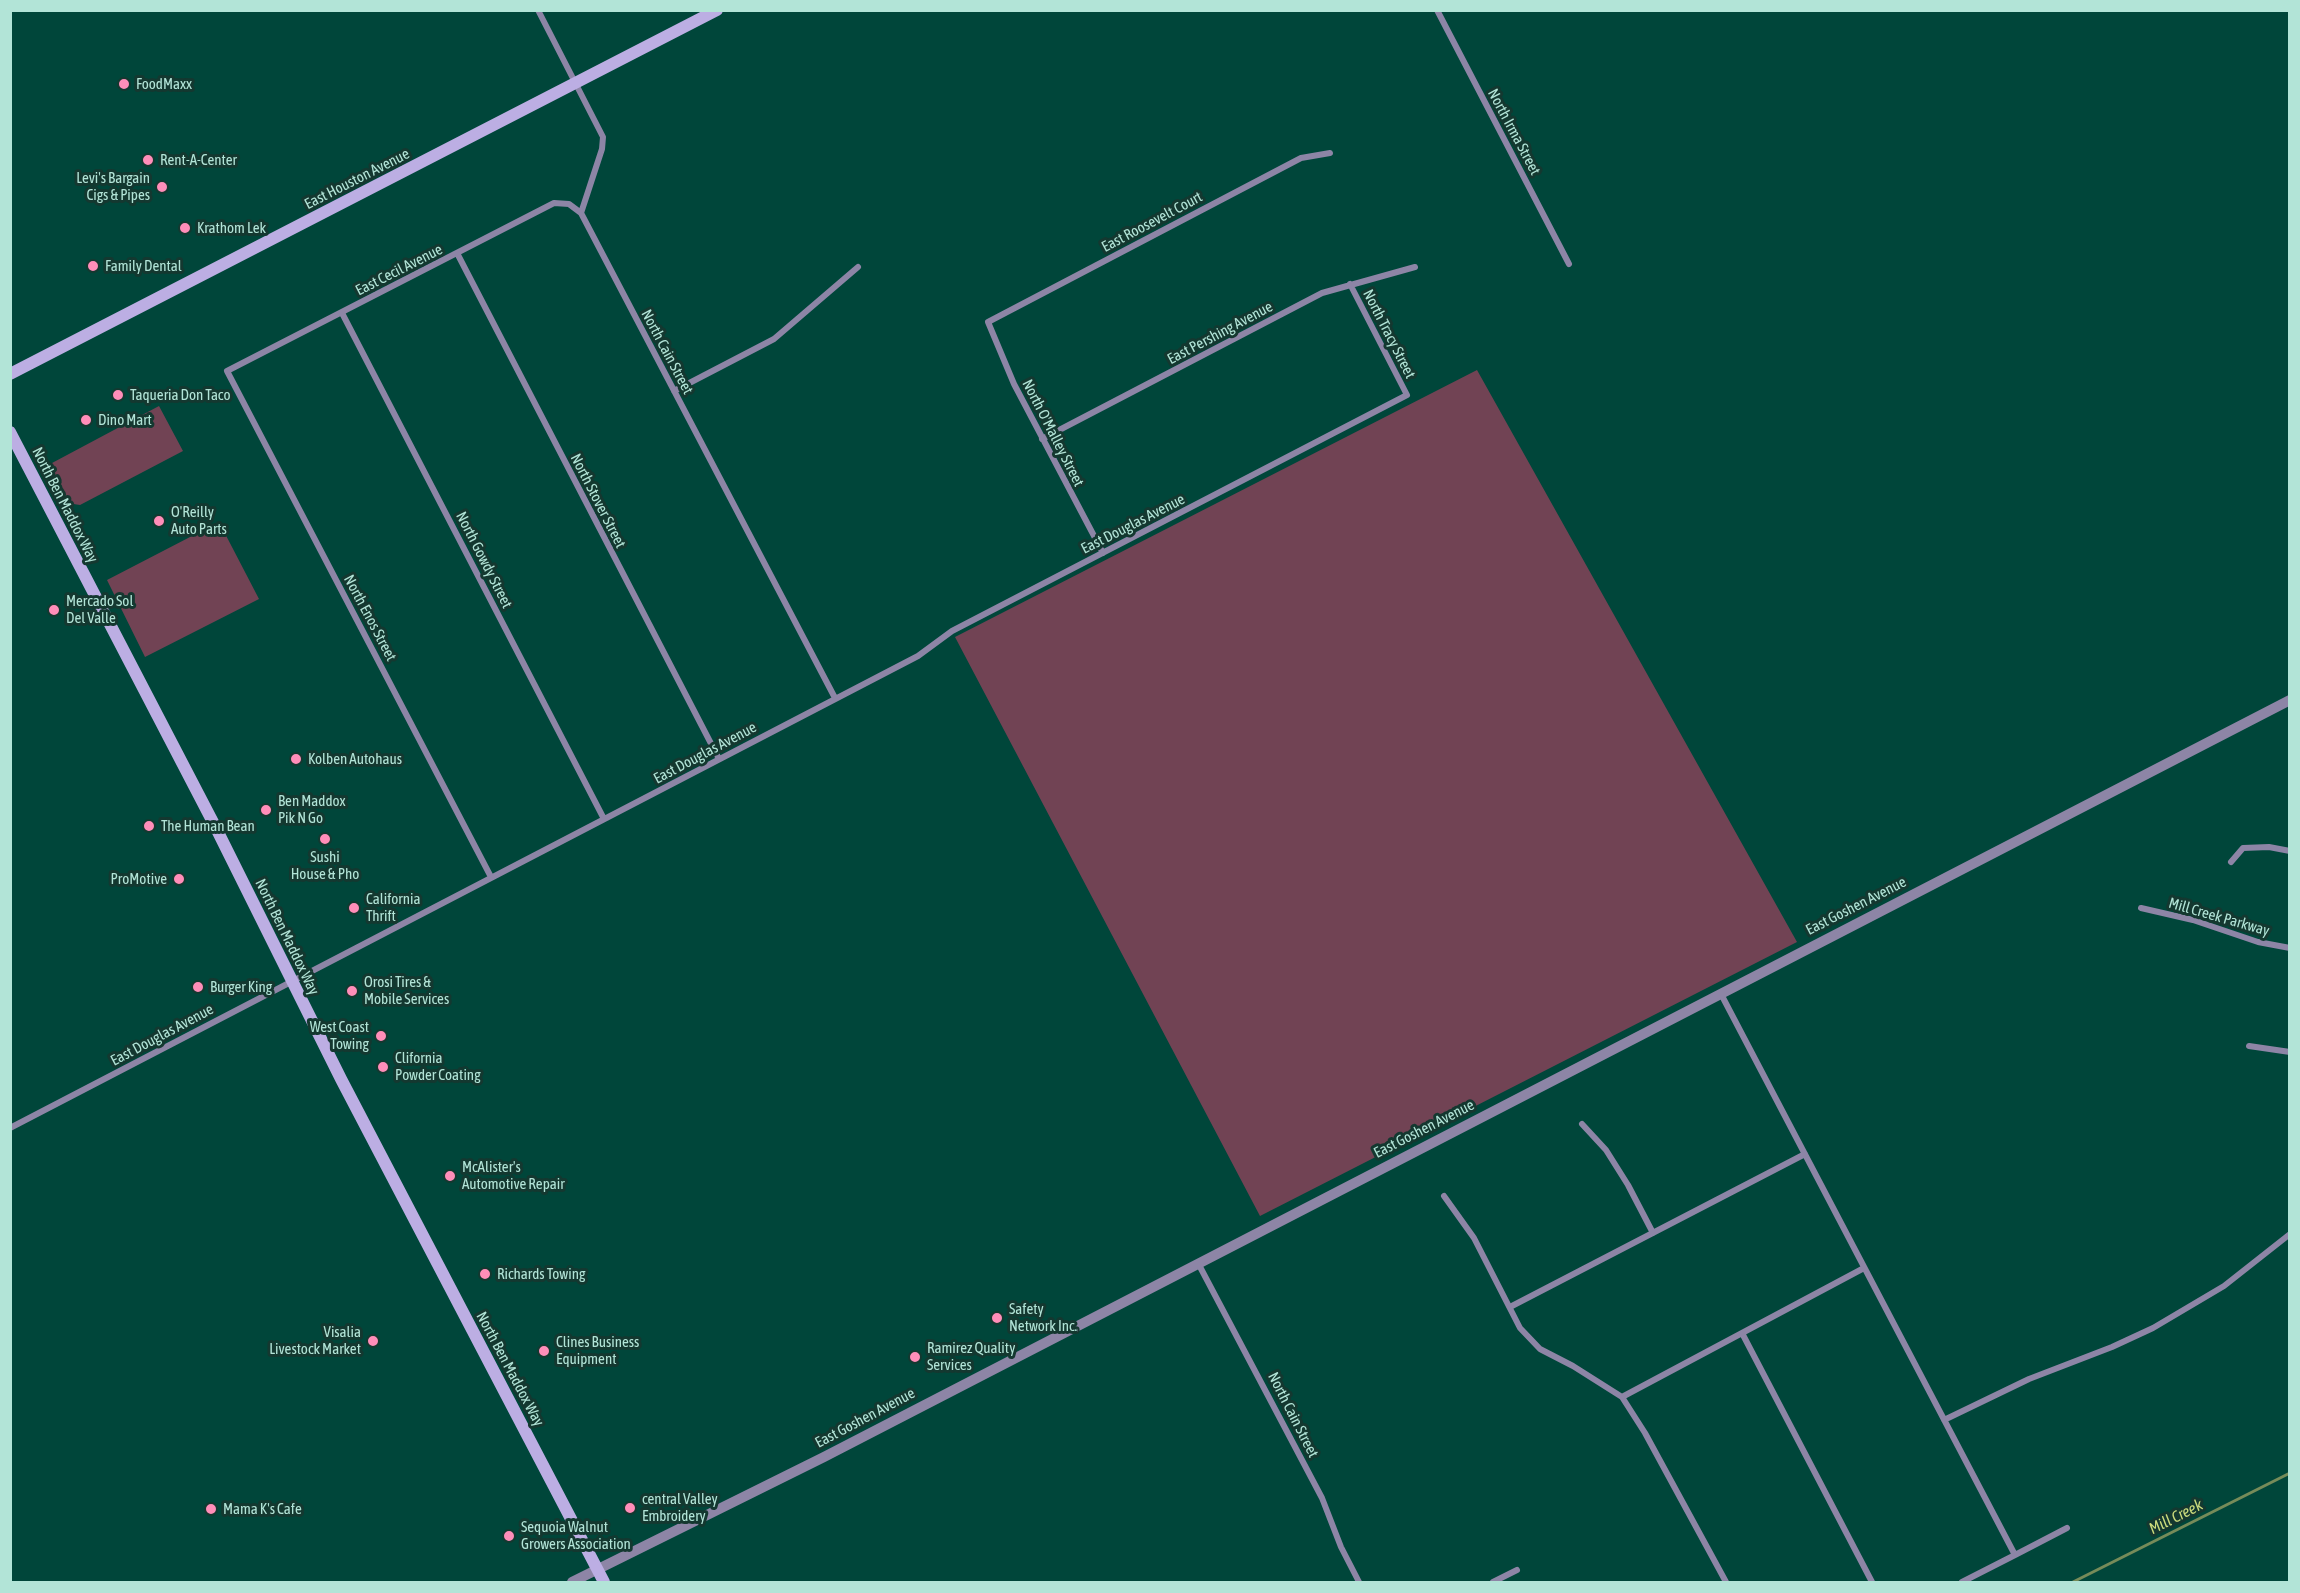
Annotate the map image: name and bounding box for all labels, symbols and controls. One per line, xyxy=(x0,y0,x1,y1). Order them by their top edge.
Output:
place label: FoodMaxx xyxy=(136,75,192,93)
marker: FoodMaxx xyxy=(117,77,131,91)
street label: North Irma Street xyxy=(1484,86,1544,178)
street label: East Houston Avenue xyxy=(301,145,413,213)
place label: Rent-A-Center xyxy=(160,151,237,169)
marker: Rent-A-Center xyxy=(141,153,155,167)
place label: Levi's Bargain Cigs & Pipes xyxy=(76,169,150,204)
marker: Levi's Bargain Cigs & Pipes xyxy=(155,180,169,194)
street label: East Roosevelt Court xyxy=(1099,188,1205,256)
place label: Krathom Lek xyxy=(197,219,266,237)
marker: Krathom Lek xyxy=(178,221,192,235)
street label: East Cecil Avenue xyxy=(353,240,445,300)
place label: Family Dental xyxy=(105,257,182,275)
marker: Family Dental xyxy=(86,259,100,273)
street label: North Tracy Street xyxy=(1359,287,1419,381)
street label: East Pershing Avenue xyxy=(1164,298,1276,368)
street label: North Cain Street xyxy=(637,307,697,397)
street label: North O'Malley Street xyxy=(1018,376,1088,490)
place label: Taqueria Don Taco xyxy=(130,386,230,404)
marker: Taqueria Don Taco xyxy=(111,388,125,402)
place label: Dino Mart xyxy=(98,411,152,429)
marker: Dino Mart xyxy=(79,413,93,427)
street label: North Ben Maddox Way xyxy=(28,444,102,566)
street label: North Stover Street xyxy=(567,451,629,551)
street label: East Douglas Avenue xyxy=(1078,490,1188,558)
place label: O'Reilly Auto Parts xyxy=(171,503,227,538)
street label: North Gowdy Street xyxy=(452,509,516,611)
marker: O'Reilly Auto Parts xyxy=(152,514,166,528)
street label: North Enos Street xyxy=(340,572,400,664)
place label: Mercado Sol Del Valle xyxy=(66,592,133,627)
marker: Mercado Sol Del Valle xyxy=(47,603,61,617)
street label: East Douglas Avenue xyxy=(650,718,760,788)
place label: Kolben Autohaus xyxy=(308,750,402,768)
marker: Kolben Autohaus xyxy=(289,752,303,766)
place label: Ben Maddox Pik N Go xyxy=(278,792,345,827)
marker: Ben Maddox Pik N Go xyxy=(259,803,273,817)
place label: The Human Bean xyxy=(161,817,255,835)
marker: The Human Bean xyxy=(142,819,156,833)
marker: Sushi House & Pho xyxy=(318,832,332,846)
place label: Sushi House & Pho xyxy=(291,848,359,883)
place label: ProMotive xyxy=(110,870,167,888)
marker: ProMotive xyxy=(172,872,186,886)
street label: East Goshen Avenue xyxy=(1803,873,1909,939)
street label: North Ben Maddox Way xyxy=(251,876,323,998)
place label: California Thrift xyxy=(366,890,420,925)
street label: Mill Creek Parkway xyxy=(2167,894,2271,940)
marker: California Thrift xyxy=(347,901,361,915)
place label: Orosi Tires & Mobile Services xyxy=(364,973,449,1008)
place label: Burger King xyxy=(210,978,272,996)
marker: Burger King xyxy=(191,980,205,994)
marker: Orosi Tires & Mobile Services xyxy=(345,984,359,998)
street label: East Douglas Avenue xyxy=(107,1000,217,1070)
place label: West Coast Towing xyxy=(310,1018,369,1053)
marker: West Coast Towing xyxy=(374,1029,388,1043)
place label: Clifornia Powder Coating xyxy=(395,1049,481,1084)
marker: Clifornia Powder Coating xyxy=(376,1060,390,1074)
street label: East Goshen Avenue xyxy=(1371,1096,1477,1162)
place label: McAlister's Automotive Repair xyxy=(462,1158,565,1193)
marker: McAlister's Automotive Repair xyxy=(443,1169,457,1183)
place label: Richards Towing xyxy=(497,1265,585,1283)
marker: Richards Towing xyxy=(478,1267,492,1281)
place label: Safety Network Inc. xyxy=(1009,1300,1077,1335)
street label: North Ben Maddox Way xyxy=(472,1309,548,1429)
marker: Safety Network Inc. xyxy=(990,1311,1004,1325)
place label: Visalia Livestock Market xyxy=(269,1323,361,1358)
place label: Clines Business Equipment xyxy=(556,1333,639,1368)
marker: Visalia Livestock Market xyxy=(366,1334,380,1348)
place label: Ramirez Quality Services xyxy=(927,1339,1015,1374)
marker: Clines Business Equipment xyxy=(537,1344,551,1358)
marker: Ramirez Quality Services xyxy=(908,1350,922,1364)
street label: North Cain Street xyxy=(1264,1369,1322,1461)
street label: East Goshen Avenue xyxy=(812,1384,918,1452)
place label: central Valley Embroidery xyxy=(642,1490,718,1525)
water label: Mill Creek xyxy=(2146,1495,2206,1539)
place label: Mama K's Cafe xyxy=(223,1500,302,1518)
marker: central Valley Embroidery xyxy=(623,1501,637,1515)
marker: Mama K's Cafe xyxy=(204,1502,218,1516)
place label: Sequoia Walnut Growers Association xyxy=(521,1518,631,1553)
marker: Sequoia Walnut Growers Association xyxy=(502,1529,516,1543)

